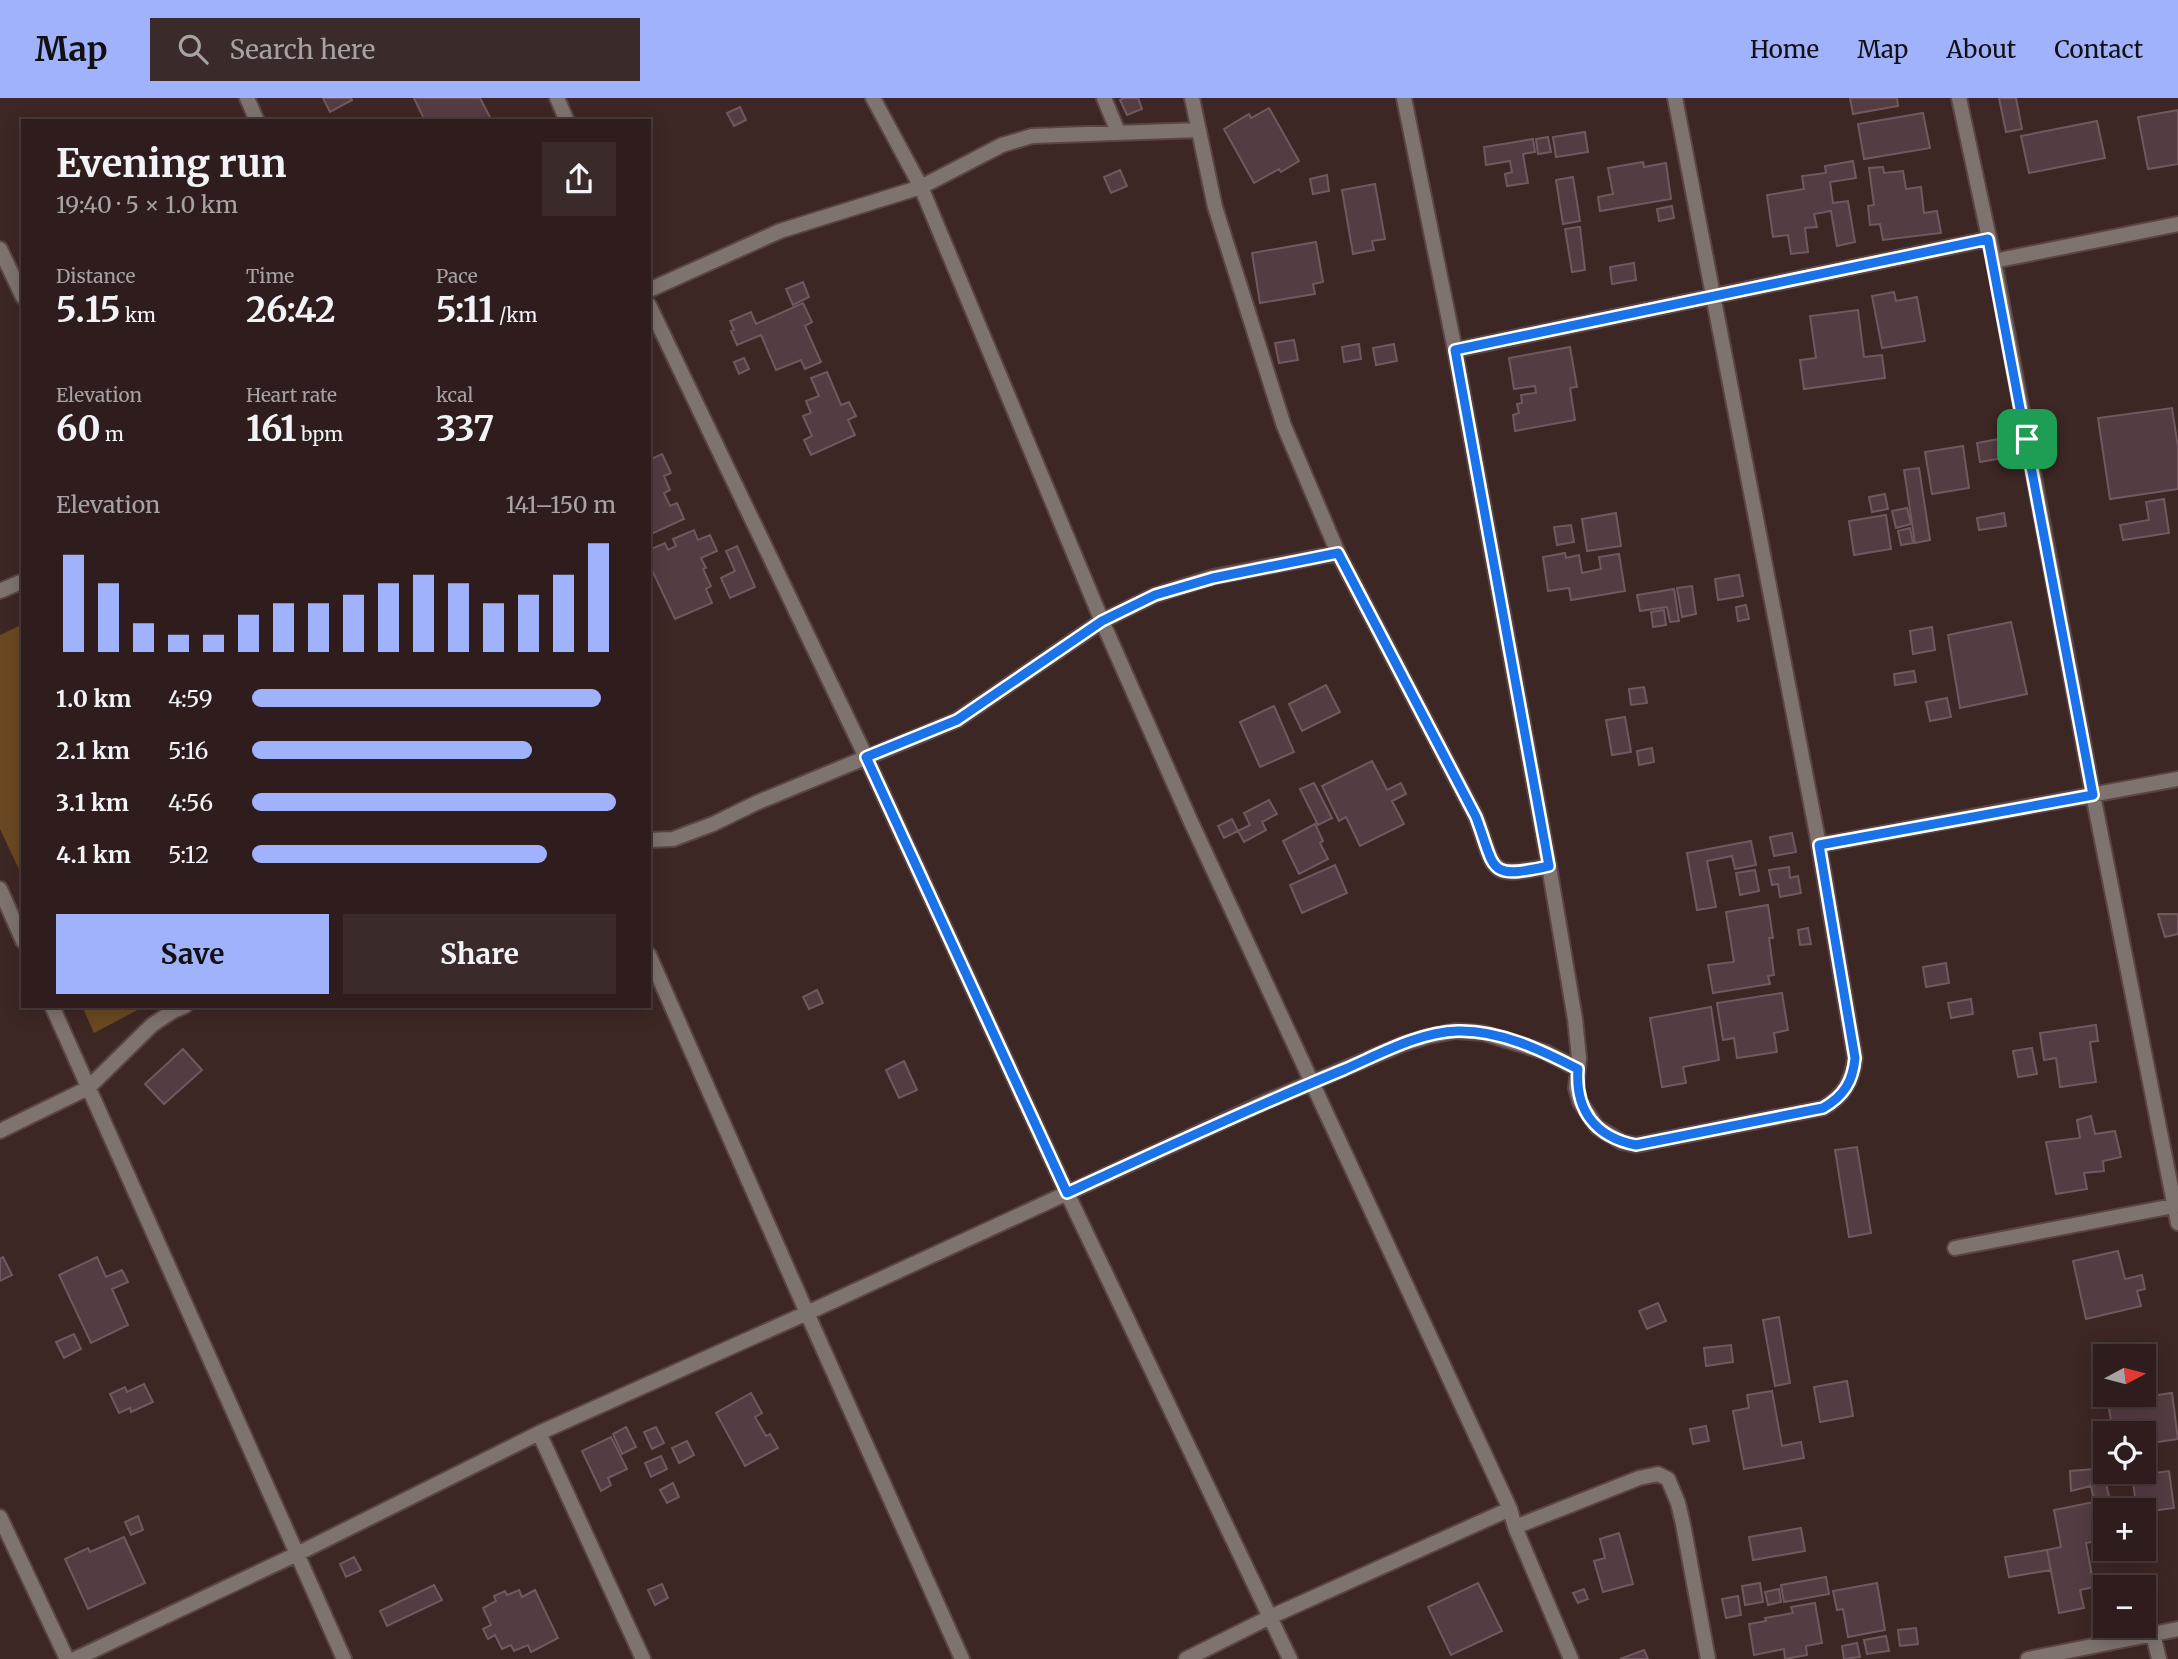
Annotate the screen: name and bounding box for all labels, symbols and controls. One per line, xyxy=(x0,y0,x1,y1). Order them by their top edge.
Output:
search box xyxy=(150,18,640,81)
text: Map xyxy=(35,29,108,70)
icon: search xyxy=(174,30,212,68)
text: Search here xyxy=(230,33,375,66)
text: Home xyxy=(1750,34,1819,65)
text: Map xyxy=(1857,34,1908,65)
text: About xyxy=(1946,34,2016,65)
text: Contact xyxy=(2054,34,2143,65)
text: Evening run xyxy=(56,140,287,187)
button: share xyxy=(542,142,616,216)
text: 19:40 · 5 × 1.0 km xyxy=(56,190,238,219)
text: Distance xyxy=(56,264,135,288)
text: Time xyxy=(246,264,294,288)
text: Pace xyxy=(436,264,478,288)
text: 5.15 xyxy=(56,288,120,332)
text: 26:42 xyxy=(246,288,336,332)
text: 5:11 xyxy=(436,288,494,332)
text: km xyxy=(120,303,156,327)
text: /km xyxy=(494,303,537,327)
text: Elevation xyxy=(56,383,142,407)
text: Heart rate xyxy=(246,383,337,407)
text: kcal xyxy=(436,383,473,407)
text: 60 xyxy=(56,407,101,451)
text: 161 xyxy=(246,407,297,451)
text: 337 xyxy=(436,407,494,451)
pin xyxy=(1997,409,2057,469)
icon: arrive xyxy=(2008,420,2046,458)
text: m xyxy=(101,422,124,446)
text: bpm xyxy=(297,422,343,446)
text: Elevation xyxy=(56,490,160,519)
text: 141–150 m xyxy=(505,490,616,519)
text: 1.0 km xyxy=(56,684,131,713)
text: 4:59 xyxy=(168,684,213,713)
text: 2.1 km xyxy=(56,736,130,765)
text: 5:16 xyxy=(168,736,208,765)
text: 3.1 km xyxy=(56,788,129,817)
text: 4:56 xyxy=(168,788,213,817)
text: 4.1 km xyxy=(56,840,131,869)
text: 5:12 xyxy=(168,840,209,869)
button: Save xyxy=(56,914,329,994)
button: Share xyxy=(343,914,616,994)
north arrow xyxy=(2093,1344,2156,1407)
map controls xyxy=(2093,1344,2156,1638)
button: locate xyxy=(2093,1421,2156,1484)
button: + xyxy=(2093,1498,2156,1561)
button: − xyxy=(2093,1575,2156,1638)

